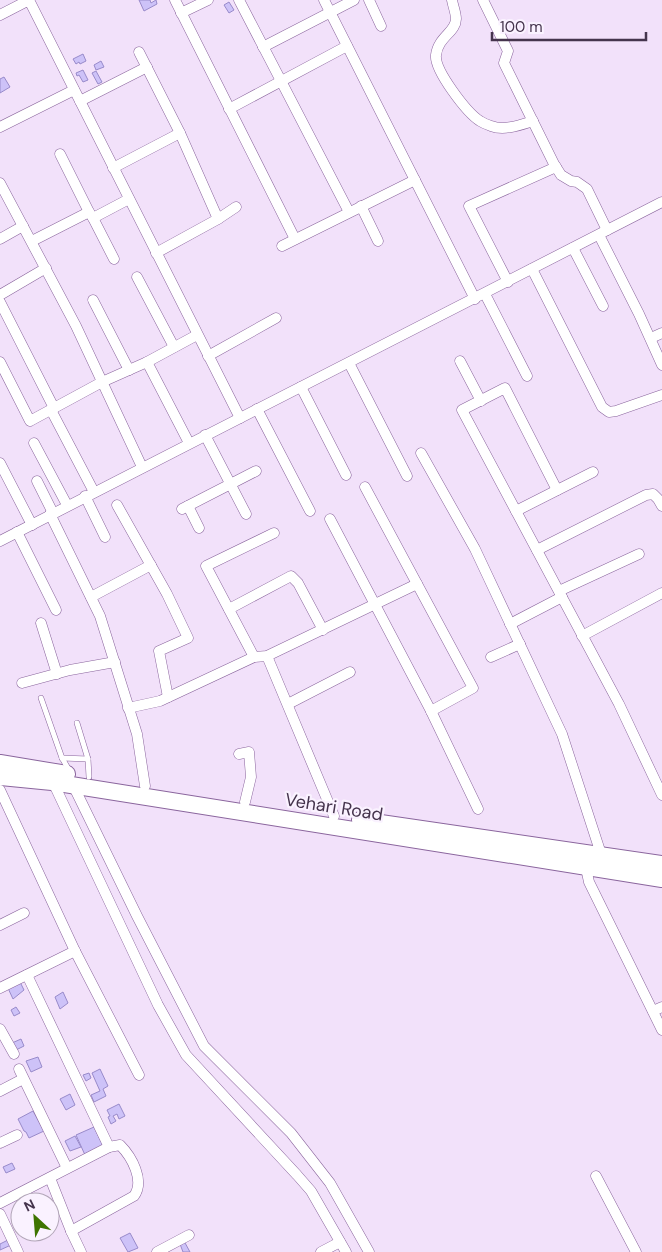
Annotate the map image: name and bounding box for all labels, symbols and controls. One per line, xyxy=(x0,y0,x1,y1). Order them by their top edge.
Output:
scale bar xyxy=(492,10,646,42)
text: 100 m xyxy=(500,17,543,37)
street label: Vehari Road xyxy=(283,787,385,827)
north arrow xyxy=(10,1192,60,1242)
text: N xyxy=(21,1195,38,1216)

